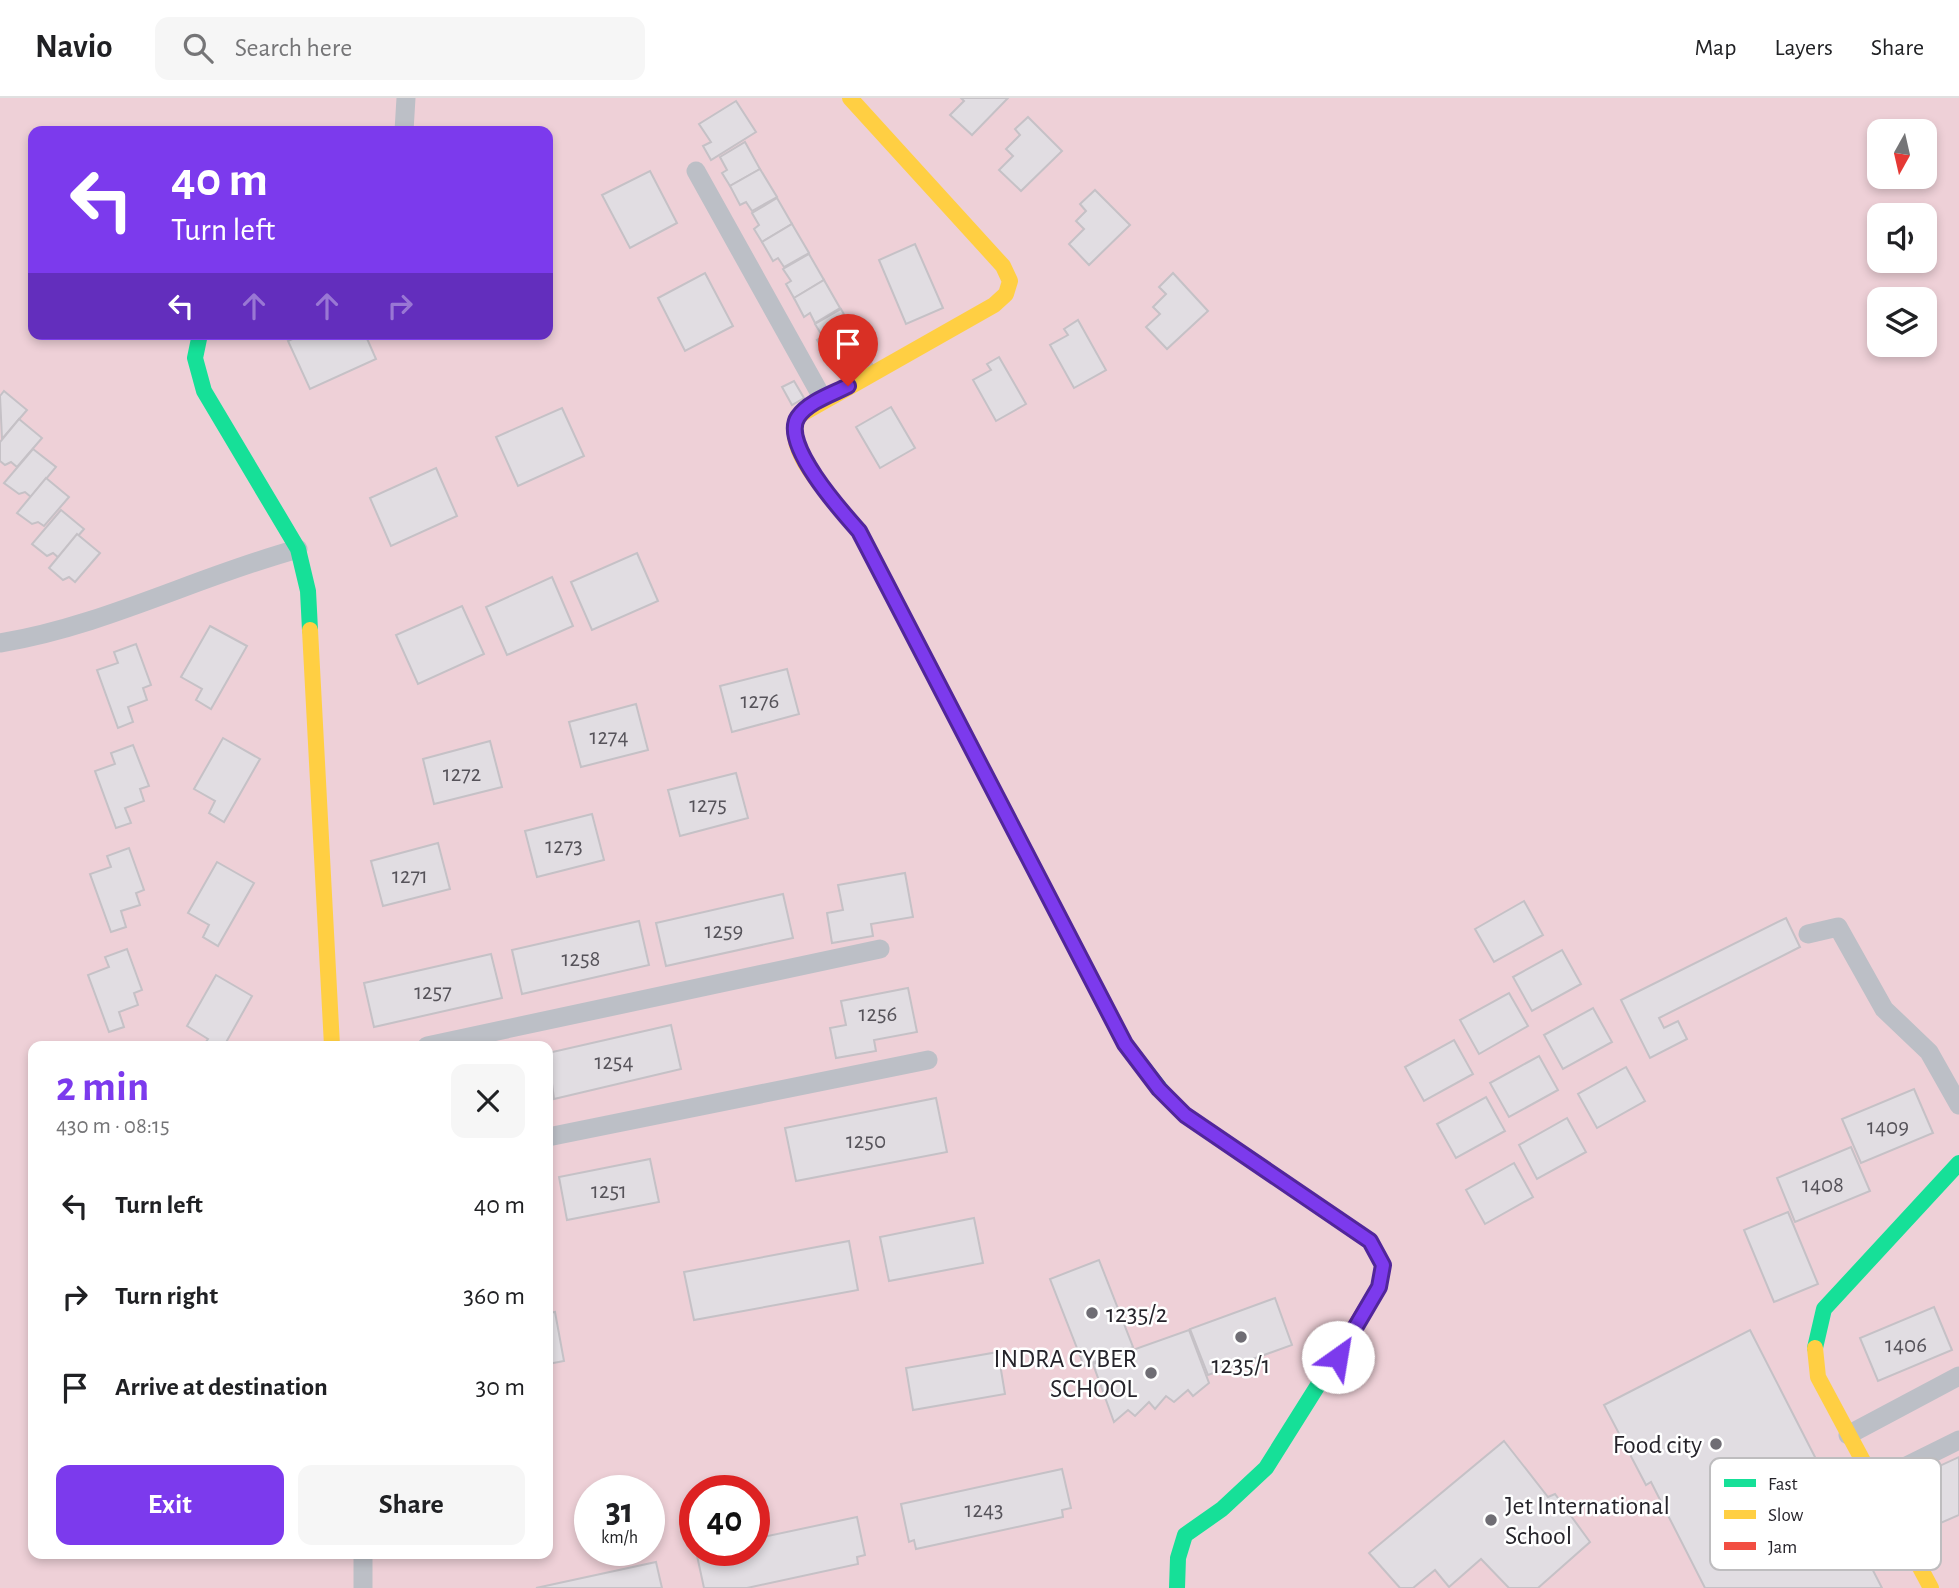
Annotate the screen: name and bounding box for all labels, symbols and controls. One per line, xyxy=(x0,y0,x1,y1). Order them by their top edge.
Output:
search box xyxy=(155,17,645,80)
icon: search xyxy=(179,29,217,67)
text: Navio xyxy=(35,31,113,64)
text: Search here xyxy=(235,35,352,61)
text: Map xyxy=(1694,36,1736,60)
text: Layers xyxy=(1774,36,1833,60)
text: Share xyxy=(1871,36,1924,60)
north arrow xyxy=(1867,119,1937,189)
map controls xyxy=(1867,119,1937,357)
icon: left xyxy=(56,154,147,245)
text: 40 m xyxy=(171,156,268,205)
button: sound xyxy=(1867,203,1937,273)
text: Turn left xyxy=(171,214,275,246)
icon: left xyxy=(162,287,200,325)
icon: ahead xyxy=(235,287,273,325)
icon: ahead xyxy=(308,287,346,325)
icon: right xyxy=(381,287,419,325)
button: layers xyxy=(1867,287,1937,357)
pin xyxy=(818,314,878,386)
icon: arrive xyxy=(829,325,867,363)
house number: 1276 xyxy=(741,690,779,713)
house number: 1274 xyxy=(589,726,629,749)
house number: 1272 xyxy=(443,763,481,786)
house number: 1275 xyxy=(689,794,727,817)
house number: 1273 xyxy=(545,835,583,858)
house number: 1271 xyxy=(392,865,428,888)
house number: 1259 xyxy=(705,920,743,943)
house number: 1258 xyxy=(562,948,600,971)
house number: 1257 xyxy=(414,981,452,1004)
house number: 1256 xyxy=(859,1003,897,1026)
house number: 1254 xyxy=(594,1051,634,1074)
button: close xyxy=(451,1064,525,1138)
text: 2 min xyxy=(56,1066,149,1108)
text: 430 m · 08:15 xyxy=(56,1115,170,1138)
house number: 1409 xyxy=(1867,1116,1909,1139)
house number: 1250 xyxy=(846,1130,886,1153)
house number: 1408 xyxy=(1802,1174,1844,1197)
house number: 1251 xyxy=(591,1180,627,1203)
icon: left xyxy=(56,1187,94,1225)
text: Turn left xyxy=(115,1192,203,1218)
text: 40 m xyxy=(474,1192,525,1218)
icon: right xyxy=(56,1278,94,1316)
text: Turn right xyxy=(115,1283,218,1309)
text: 360 m xyxy=(463,1283,525,1309)
place label: 1235/2 xyxy=(1106,1301,1168,1327)
marker: 1235/2 xyxy=(1084,1305,1100,1321)
position arrow xyxy=(1301,1320,1375,1394)
marker: 1235/1 xyxy=(1233,1329,1249,1345)
house number: 1406 xyxy=(1885,1334,1927,1357)
place label: INDRA CYBER SCHOOL xyxy=(994,1346,1137,1402)
place label: 1235/1 xyxy=(1212,1352,1270,1378)
marker: INDRA CYBER SCHOOL xyxy=(1143,1365,1159,1381)
icon: arrive xyxy=(56,1369,94,1407)
text: Arrive at destination xyxy=(115,1374,328,1400)
text: 30 m xyxy=(475,1374,525,1400)
place label: Food city xyxy=(1613,1432,1702,1458)
marker: Food city xyxy=(1708,1436,1724,1452)
legend xyxy=(1710,1458,1941,1570)
button: Exit xyxy=(56,1465,284,1545)
button: Share xyxy=(298,1465,525,1545)
speed limit sign: 40 xyxy=(679,1475,770,1566)
text: Fast xyxy=(1768,1475,1798,1494)
place label: Jet International School xyxy=(1505,1493,1670,1549)
text: 31 xyxy=(606,1494,633,1529)
house number: 1243 xyxy=(965,1499,1003,1522)
text: Slow xyxy=(1768,1506,1804,1525)
marker: Jet International School xyxy=(1483,1512,1499,1528)
text: km/h xyxy=(601,1529,638,1547)
text: Jam xyxy=(1768,1538,1797,1557)

